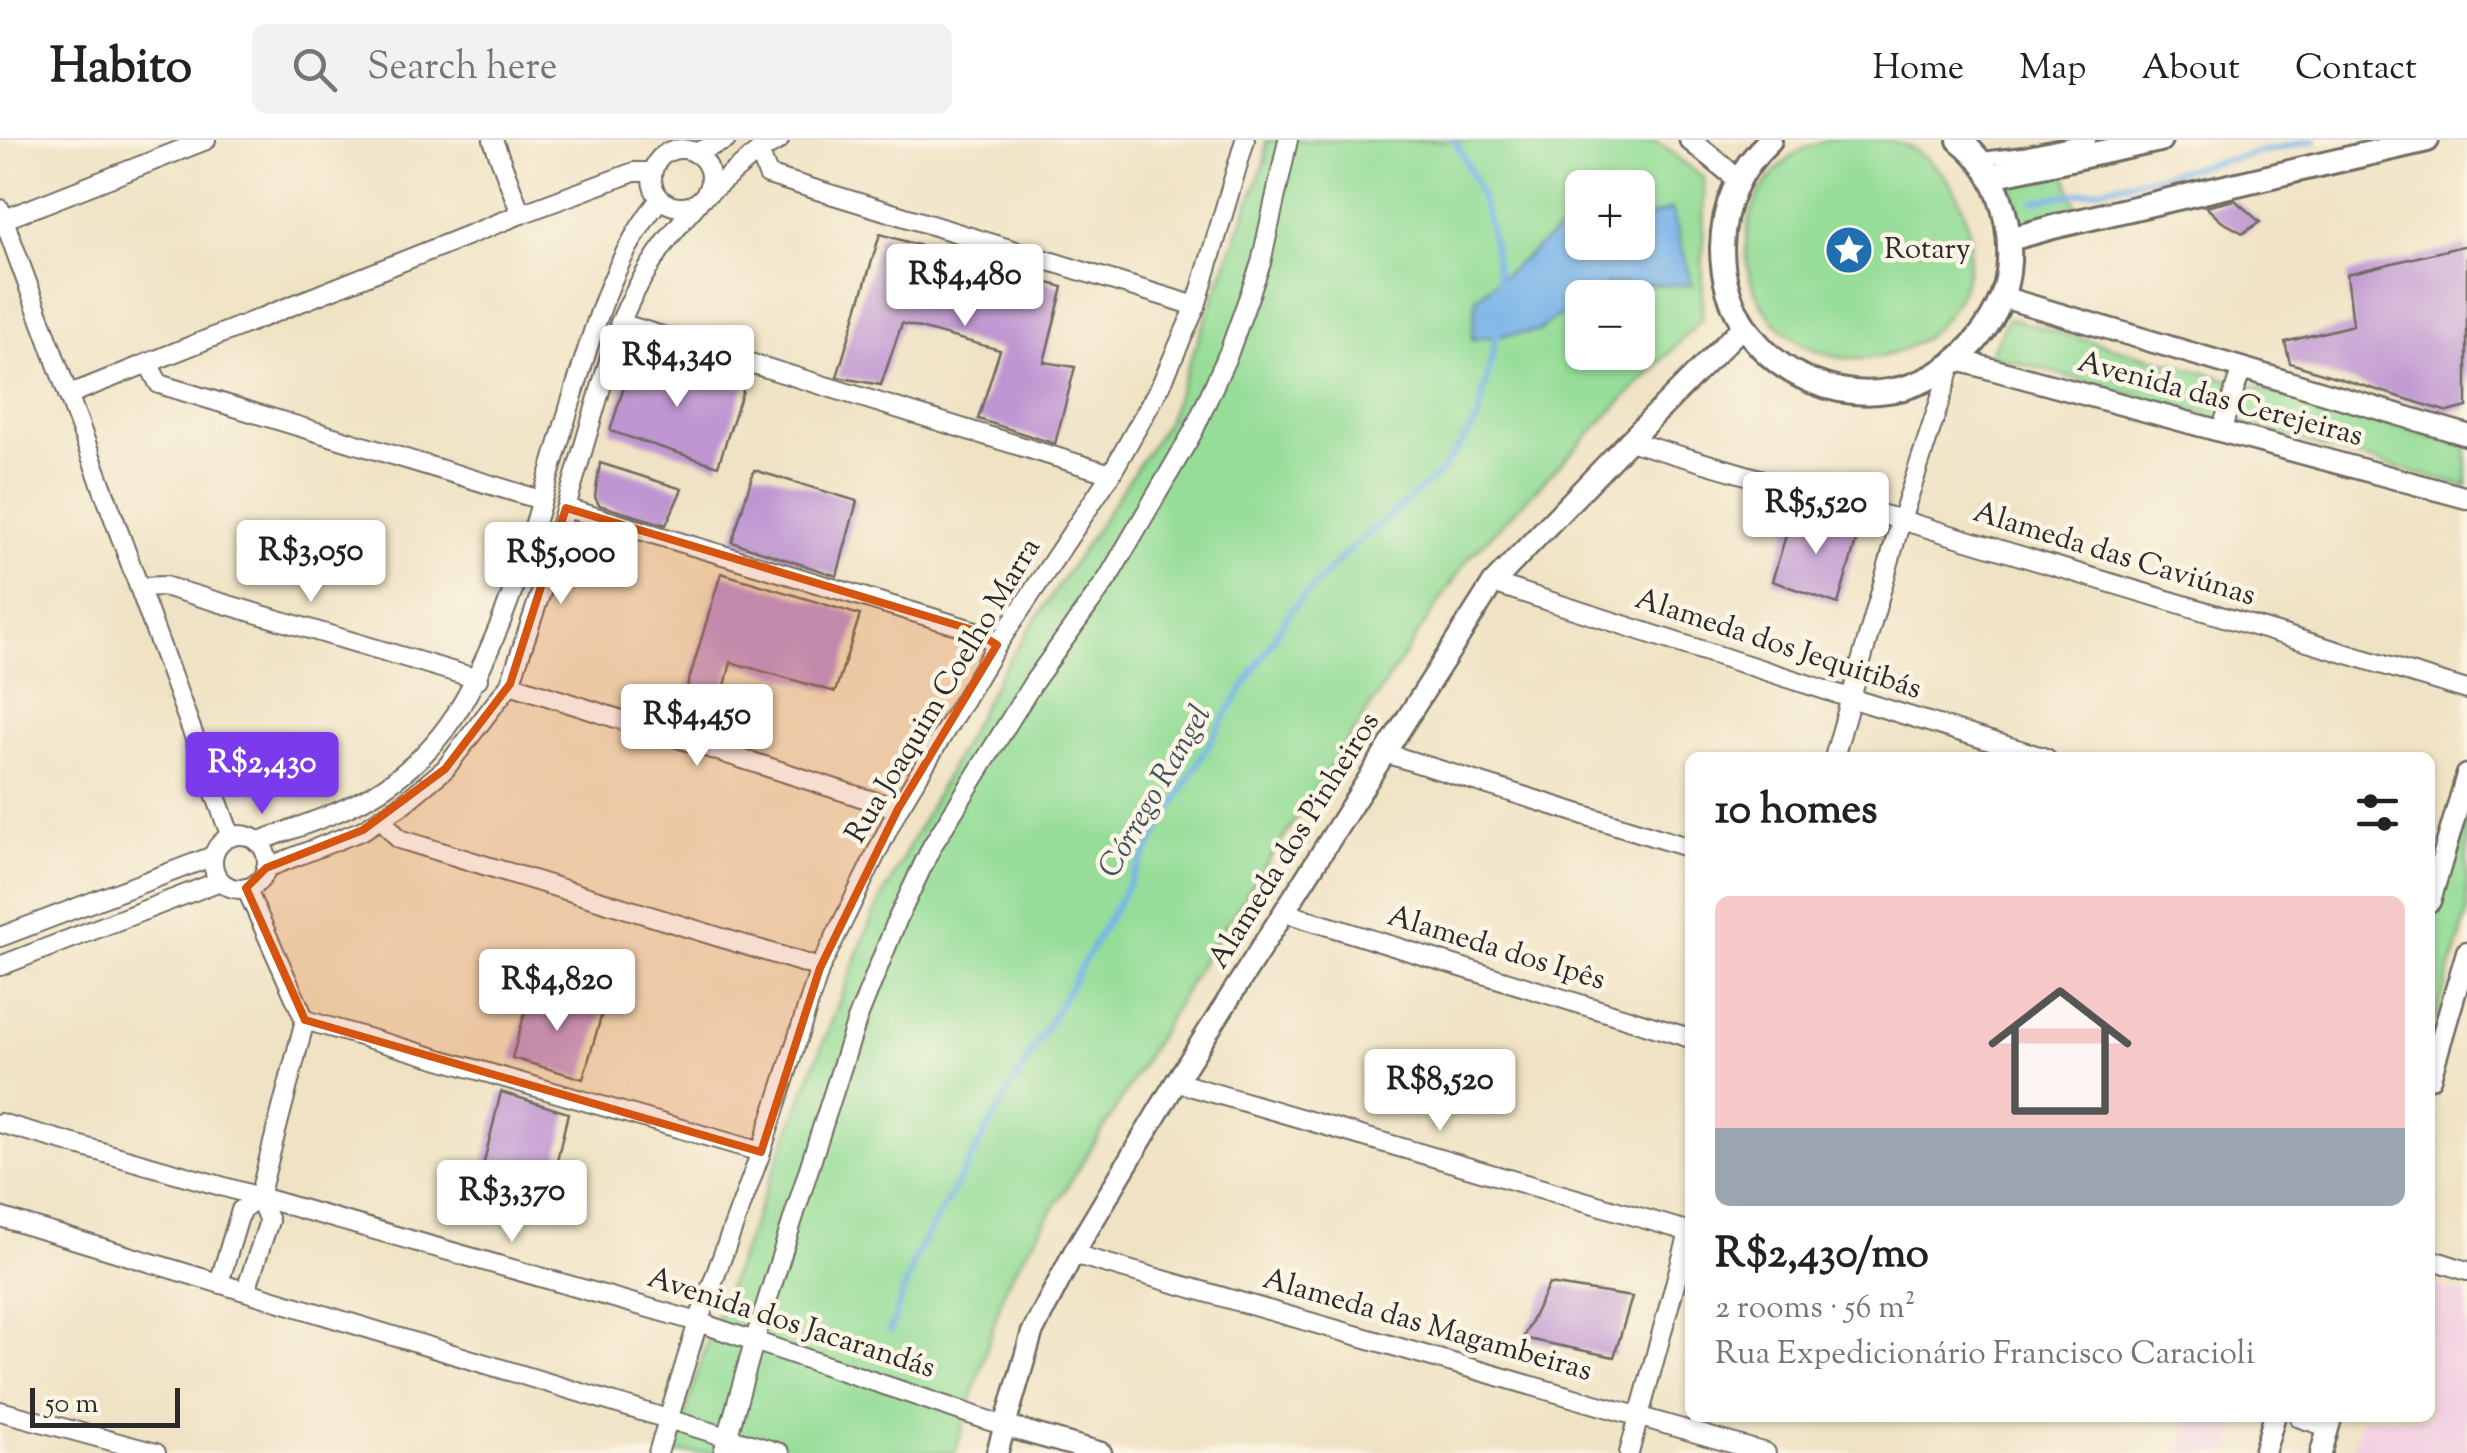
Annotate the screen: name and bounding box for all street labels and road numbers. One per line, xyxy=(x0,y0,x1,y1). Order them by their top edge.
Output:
street label: Avenida das Cerejeiras xyxy=(2073,341,2367,459)
street label: Alameda das Caviúnas xyxy=(1968,492,2260,618)
street label: Rua Joaquim Coelho Marra xyxy=(836,530,1053,852)
street label: Alameda dos Jequitibás xyxy=(1629,578,1927,712)
street label: Alameda dos Pinheiros xyxy=(1199,704,1391,978)
street label: Alameda dos Ipês xyxy=(1382,895,1610,1003)
street label: Avenida dos Jacarandás xyxy=(642,1257,940,1391)
street label: Alameda das Magambeiras xyxy=(1257,1258,1597,1394)

